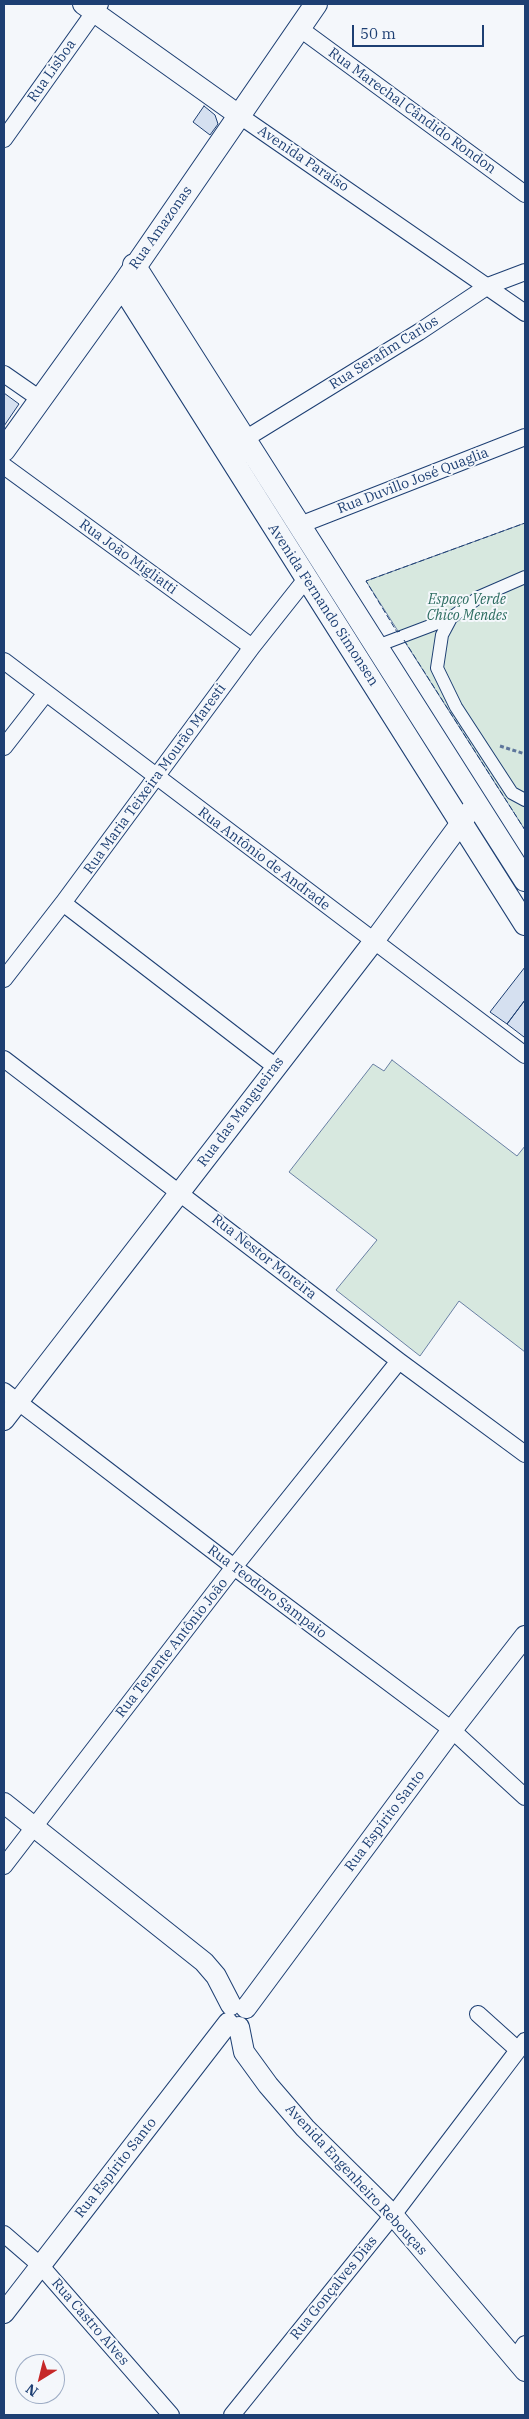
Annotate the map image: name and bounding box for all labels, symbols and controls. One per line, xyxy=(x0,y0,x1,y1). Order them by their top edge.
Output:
scale bar xyxy=(354,15,486,47)
text: 50 m xyxy=(360,24,396,43)
street label: Rua Lisboa xyxy=(24,36,80,106)
street label: Rua Marechal Cândido Rondon xyxy=(325,45,499,177)
street label: Avenida Paraíso xyxy=(254,122,352,196)
street label: Rua Amazonas xyxy=(126,183,196,273)
street label: Rua Serafim Carlos xyxy=(326,313,442,393)
street label: Rua Duvillo José Quaglia xyxy=(335,444,491,518)
street label: Rua João Migliatti xyxy=(76,516,180,598)
street label: Avenida Fernando Simonsen xyxy=(264,521,382,689)
park label: Espaço Verde Chico Mendes xyxy=(427,592,507,624)
street label: Rua Maria Teixeira Mourão Maresti xyxy=(80,681,230,877)
street label: Rua Antônio de Andrade xyxy=(195,804,333,914)
street label: Rua das Mangueiras xyxy=(194,1054,288,1170)
street label: Rua Nestor Moreira xyxy=(208,1211,320,1303)
street label: Rua Teodoro Sampaio xyxy=(204,1542,330,1642)
street label: Rua Tenente Antônio João xyxy=(113,1575,231,1721)
street label: Rua Espírito Santo xyxy=(342,1767,428,1875)
street label: Avenida Engenheiro Rebouças xyxy=(282,2101,430,2259)
street label: Rua Espírito Santo xyxy=(72,2115,160,2221)
street label: Rua Gonçalves Dias xyxy=(287,2233,381,2343)
street label: Rua Castro Alves xyxy=(48,2275,132,2369)
north arrow xyxy=(15,2354,65,2404)
text: N xyxy=(22,2380,42,2401)

